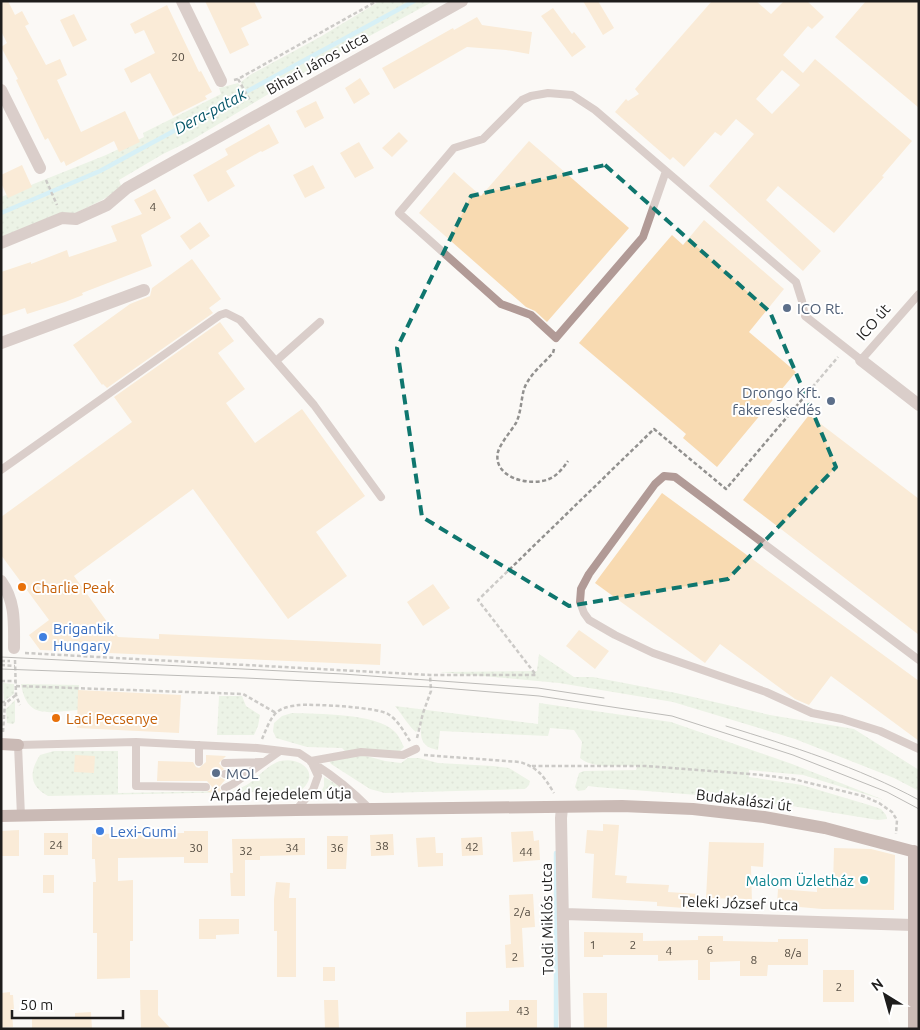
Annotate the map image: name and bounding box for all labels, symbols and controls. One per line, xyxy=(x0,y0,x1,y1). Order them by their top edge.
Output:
street label: Bihari János utca xyxy=(263,28,371,98)
house number: 20 xyxy=(171,50,185,63)
water label: Dera-patak xyxy=(171,84,250,137)
house number: 4 xyxy=(150,200,157,213)
place label: ICO Rt. xyxy=(797,300,844,317)
street label: ICO út xyxy=(853,300,893,344)
marker: ICO Rt. xyxy=(781,302,793,314)
place label: Drongo Kft. fakereskedés xyxy=(732,384,821,418)
marker: Drongo Kft. fakereskedés xyxy=(825,395,837,407)
place label: Charlie Peak xyxy=(32,579,115,596)
marker: Charlie Peak xyxy=(16,581,28,593)
place label: Brigantik Hungary xyxy=(53,620,114,654)
marker: Brigantik Hungary xyxy=(37,631,49,643)
place label: Laci Pecsenye xyxy=(66,710,158,727)
marker: Laci Pecsenye xyxy=(50,712,62,724)
place label: MOL xyxy=(226,765,259,782)
marker: MOL xyxy=(210,767,222,779)
street label: Árpád fejedelem útja xyxy=(210,784,352,804)
street label: Budakalászi út xyxy=(695,786,793,814)
place label: Lexi-Gumi xyxy=(110,823,177,840)
marker: Lexi-Gumi xyxy=(94,825,106,837)
house number: 24 xyxy=(49,838,63,851)
house number: 38 xyxy=(375,839,389,852)
house number: 42 xyxy=(465,840,479,853)
house number: 30 xyxy=(189,841,203,854)
house number: 34 xyxy=(285,841,299,854)
house number: 36 xyxy=(330,841,344,854)
house number: 32 xyxy=(239,844,253,857)
house number: 44 xyxy=(519,845,533,858)
street label: Toldi Miklós utca xyxy=(538,863,556,975)
place label: Malom Üzletház xyxy=(746,872,854,889)
marker: Malom Üzletház xyxy=(858,874,870,886)
street label: Teleki József utca xyxy=(679,892,799,914)
house number: 2/a xyxy=(513,905,531,918)
house number: 1 xyxy=(590,938,596,951)
house number: 2 xyxy=(630,938,636,951)
house number: 6 xyxy=(707,943,714,956)
house number: 4 xyxy=(666,944,673,957)
house number: 8/a xyxy=(784,946,802,959)
house number: 2 xyxy=(512,950,518,963)
house number: 8 xyxy=(751,953,758,966)
north arrow xyxy=(860,970,910,1020)
text: N xyxy=(868,975,886,994)
house number: 2 xyxy=(836,980,842,993)
scale bar xyxy=(12,988,124,1020)
text: 50 m xyxy=(20,996,53,1013)
house number: 43 xyxy=(516,1004,530,1017)

